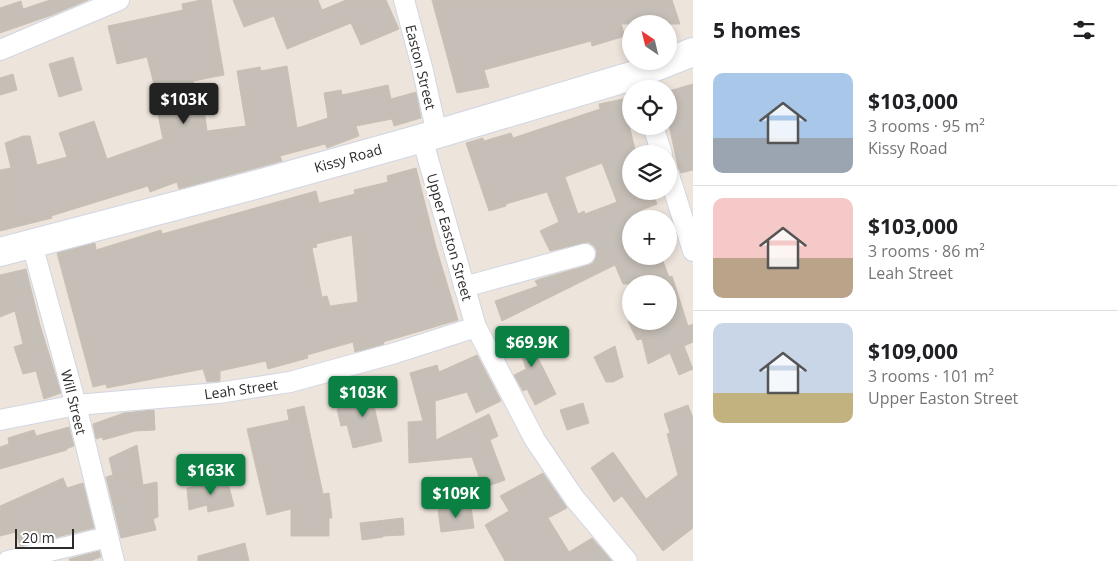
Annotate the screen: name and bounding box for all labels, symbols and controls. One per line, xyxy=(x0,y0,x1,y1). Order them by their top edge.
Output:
north arrow xyxy=(622,15,678,70)
map controls xyxy=(622,15,677,330)
text: 5 homes xyxy=(713,16,801,44)
icon: filters xyxy=(1070,16,1098,44)
street label: Easton Street xyxy=(401,23,441,111)
button: locate xyxy=(622,80,677,135)
pin: $103K xyxy=(149,82,219,125)
text: $103,000 xyxy=(868,87,958,115)
text: $103K xyxy=(160,88,208,110)
icon: home xyxy=(753,93,813,153)
text: 3 rooms · 95 m² xyxy=(868,115,985,137)
text: Kissy Road xyxy=(868,137,947,159)
street label: Kissy Road xyxy=(312,139,384,177)
button: layers xyxy=(622,145,677,200)
street label: Upper Easton Street xyxy=(423,171,477,303)
button: + xyxy=(622,210,677,265)
text: $103,000 xyxy=(868,212,958,240)
icon: home xyxy=(753,218,813,278)
text: 3 rooms · 86 m² xyxy=(868,240,985,262)
text: Leah Street xyxy=(868,262,953,284)
button: − xyxy=(622,275,677,330)
pin: $69.9K xyxy=(491,326,573,368)
text: $69.9K xyxy=(506,331,558,353)
text: $109,000 xyxy=(868,337,958,365)
icon: home xyxy=(753,343,813,403)
text: 3 rooms · 101 m² xyxy=(868,365,994,387)
street label: Will Street xyxy=(57,368,91,436)
street label: Leah Street xyxy=(203,374,279,404)
pin: $103K xyxy=(328,376,398,418)
text: $103K xyxy=(339,381,387,403)
text: Upper Easton Street xyxy=(868,387,1018,409)
pin: $163K xyxy=(176,454,246,496)
text: $163K xyxy=(187,459,235,481)
pin: $109K xyxy=(421,476,491,519)
text: $109K xyxy=(432,482,480,504)
scale bar xyxy=(15,526,74,549)
text: 20 m xyxy=(22,528,55,547)

